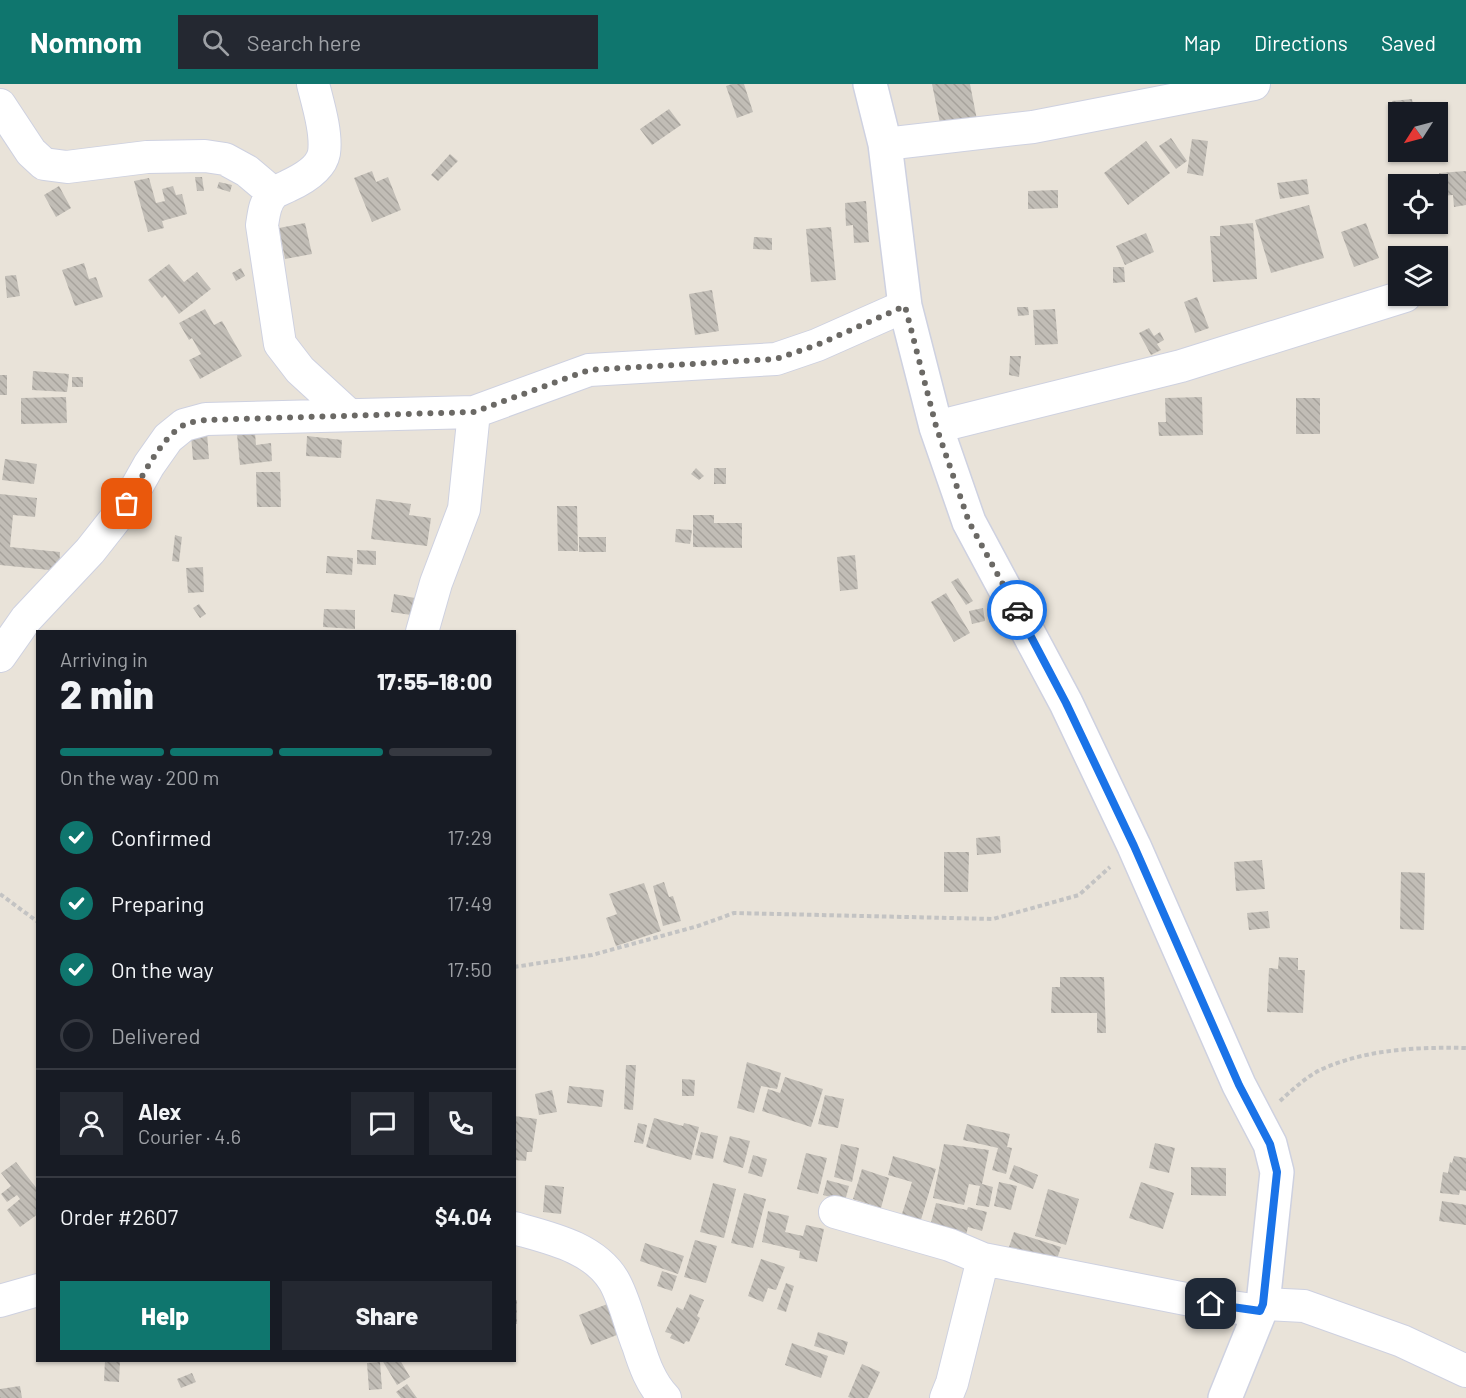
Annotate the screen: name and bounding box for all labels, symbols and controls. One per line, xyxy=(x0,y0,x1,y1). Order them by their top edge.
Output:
search box xyxy=(178,15,598,69)
text: Nomnom xyxy=(30,25,142,59)
icon: search xyxy=(199,26,232,59)
text: Search here xyxy=(247,29,361,55)
text: Map xyxy=(1184,30,1221,55)
text: Directions xyxy=(1254,30,1348,55)
text: Saved xyxy=(1381,30,1436,55)
north arrow xyxy=(1388,102,1448,162)
map controls xyxy=(1388,102,1448,306)
button: locate xyxy=(1388,174,1448,234)
button: layers xyxy=(1388,246,1448,306)
pin xyxy=(101,478,152,529)
icon: bag xyxy=(110,487,143,520)
courier xyxy=(987,580,1047,640)
icon: car xyxy=(1001,594,1034,627)
text: Arriving in xyxy=(60,647,148,671)
text: 17:55–18:00 xyxy=(377,668,492,694)
text: 2 min xyxy=(60,670,154,717)
text: On the way · 200 m xyxy=(60,765,219,789)
icon: check xyxy=(60,821,93,854)
text: Confirmed xyxy=(111,824,211,850)
text: 17:29 xyxy=(448,825,492,849)
icon: check xyxy=(60,887,93,920)
text: Preparing xyxy=(111,890,204,916)
text: 17:49 xyxy=(447,891,492,915)
icon: check xyxy=(60,953,93,986)
text: On the way xyxy=(111,956,214,982)
text: 17:50 xyxy=(447,957,492,981)
text: Delivered xyxy=(111,1022,200,1048)
button: person xyxy=(60,1092,123,1155)
button: chat xyxy=(351,1092,414,1155)
button: phone xyxy=(429,1092,492,1155)
text: Alex xyxy=(138,1098,181,1124)
text: Courier · 4.6 xyxy=(138,1124,241,1148)
text: Order #2607 xyxy=(60,1203,178,1229)
text: $4.04 xyxy=(435,1203,492,1229)
pin xyxy=(1185,1278,1236,1329)
button: Help xyxy=(60,1281,270,1350)
button: Share xyxy=(282,1281,492,1350)
icon: home xyxy=(1194,1287,1227,1320)

